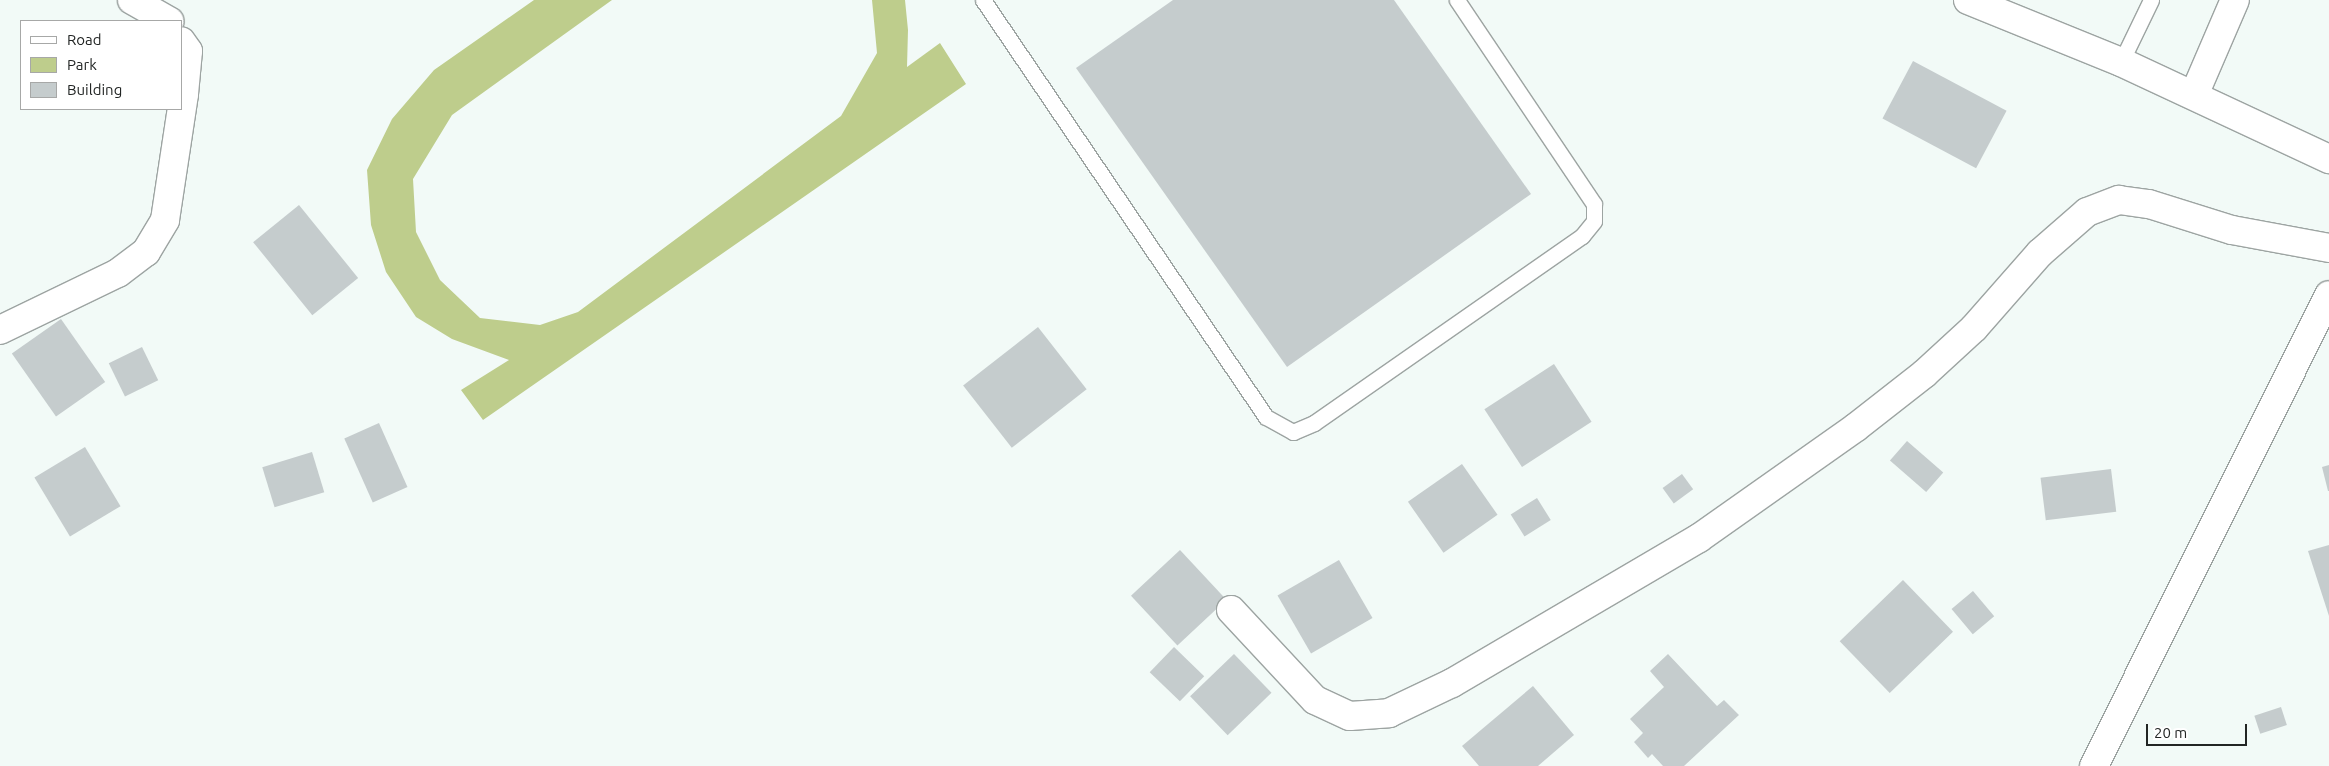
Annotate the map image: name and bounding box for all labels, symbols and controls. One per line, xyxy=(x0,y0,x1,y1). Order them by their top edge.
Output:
legend xyxy=(20,20,182,110)
text: Road xyxy=(67,31,102,48)
text: Park xyxy=(67,56,97,73)
text: Building xyxy=(67,81,122,98)
scale bar xyxy=(2149,714,2250,746)
text: 20 m xyxy=(2154,724,2187,741)

